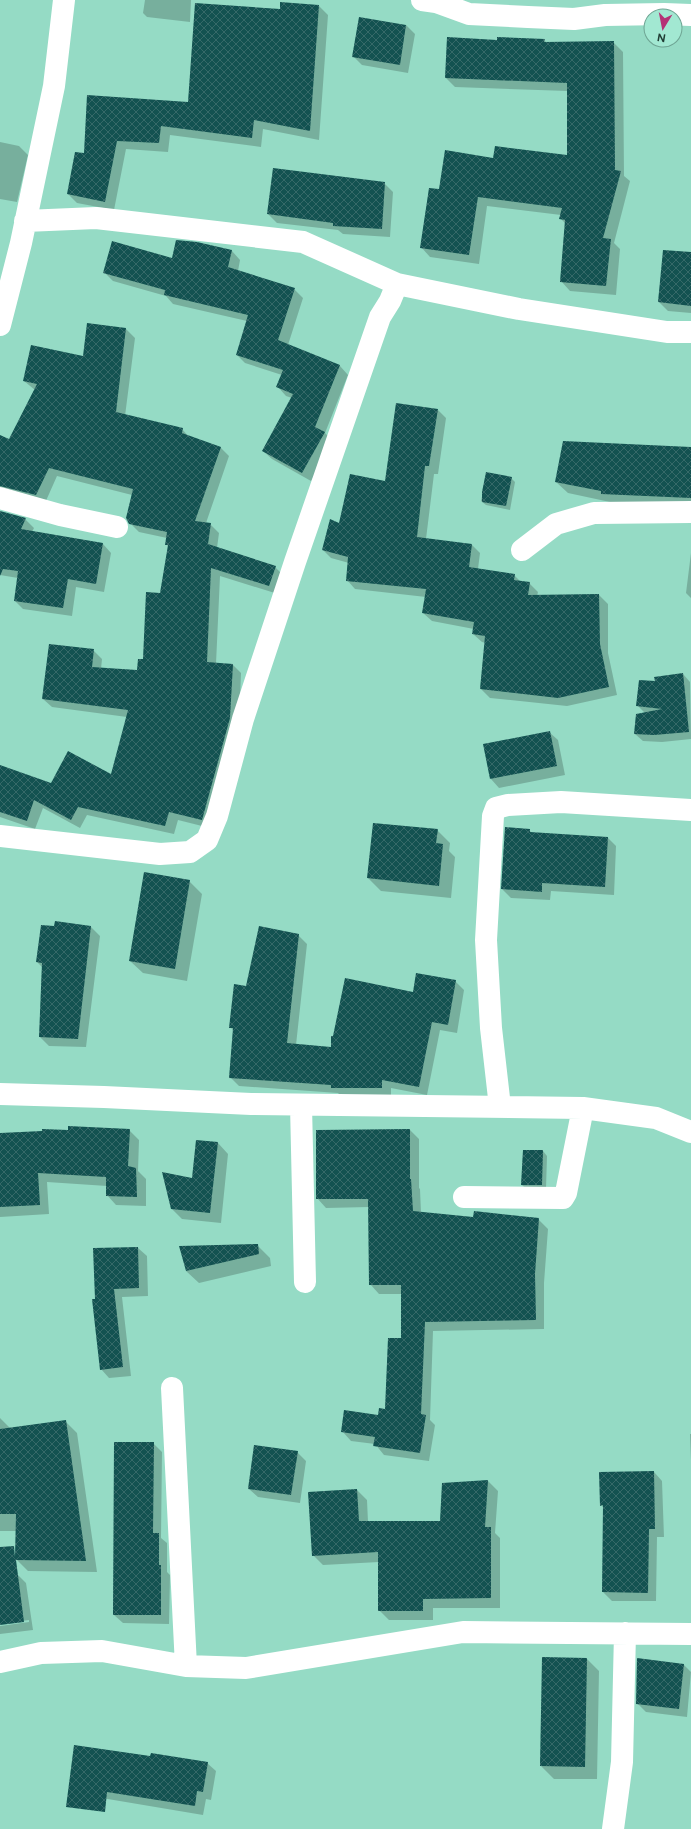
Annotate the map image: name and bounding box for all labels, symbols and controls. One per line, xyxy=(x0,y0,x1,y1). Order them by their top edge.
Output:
north arrow xyxy=(643,8,683,48)
text: N xyxy=(656,30,667,44)

